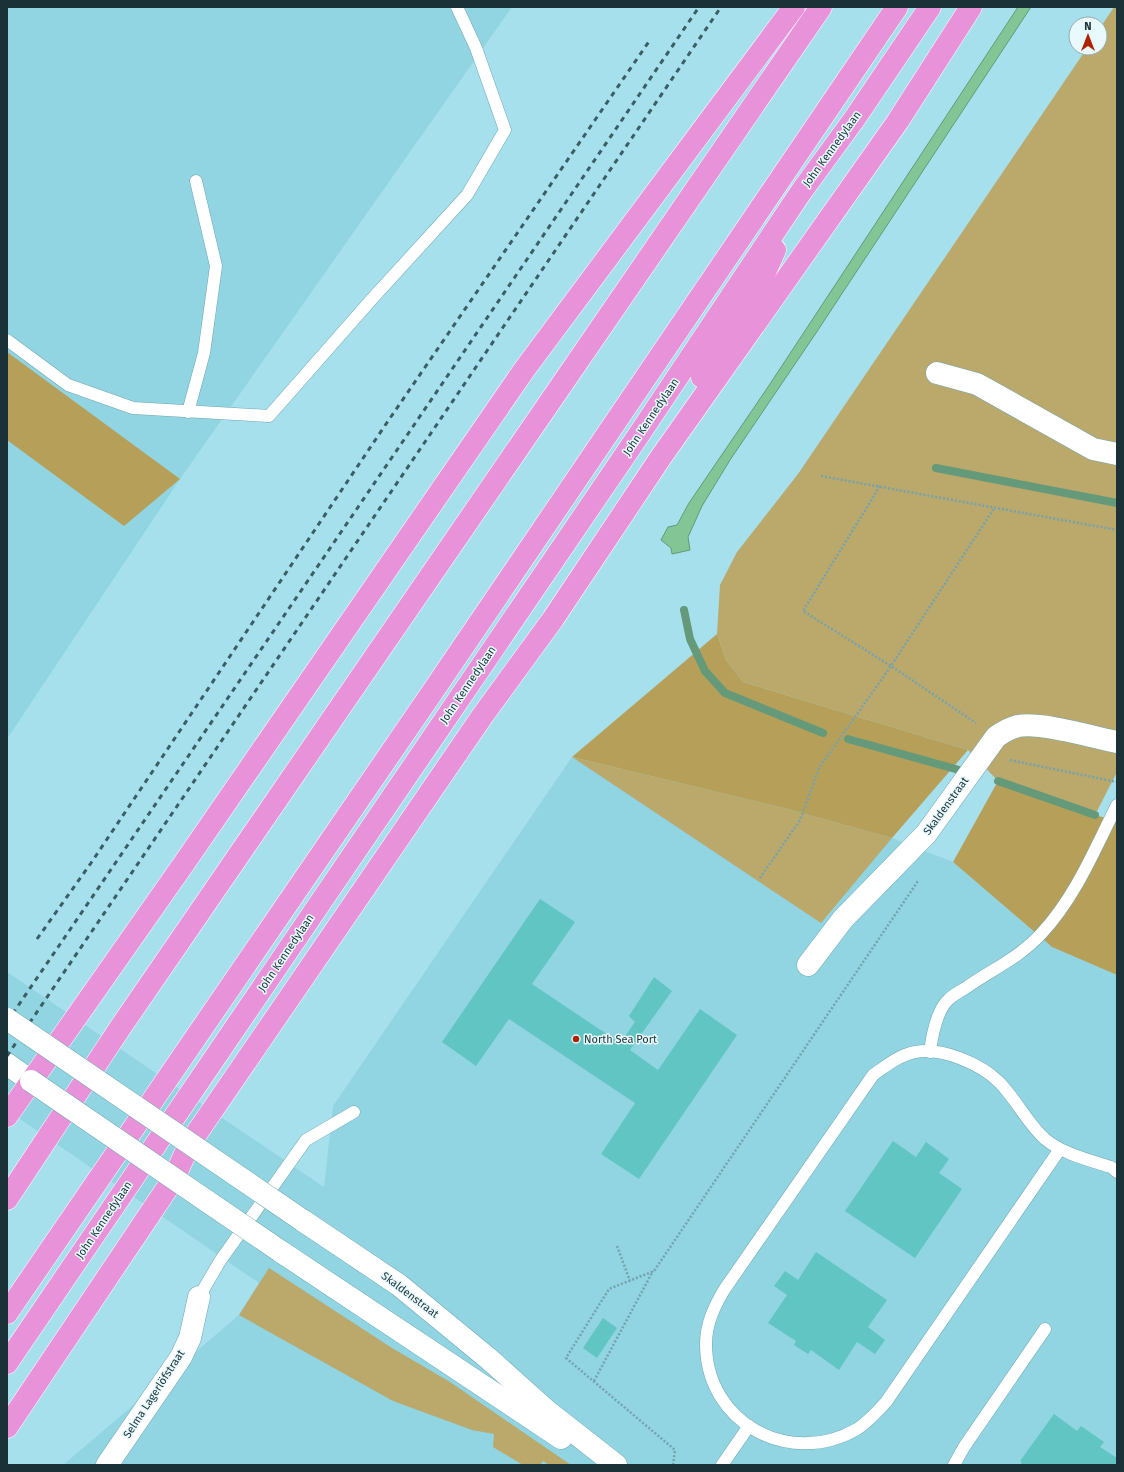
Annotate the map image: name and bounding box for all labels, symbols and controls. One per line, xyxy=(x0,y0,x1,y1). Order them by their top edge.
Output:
north arrow xyxy=(1068,16,1108,56)
text: N xyxy=(1084,20,1092,33)
street label: John Kennedylaan xyxy=(800,109,864,189)
street label: John Kennedylaan xyxy=(620,376,682,458)
street label: John Kennedylaan xyxy=(437,644,499,726)
street label: Skaldenstraat xyxy=(921,775,971,837)
street label: John Kennedylaan xyxy=(255,912,317,994)
place label: North Sea Port xyxy=(584,1033,657,1046)
marker: North Sea Port xyxy=(571,1034,581,1044)
street label: John Kennedylaan xyxy=(73,1179,135,1261)
street label: Skaldenstraat xyxy=(379,1269,441,1321)
street label: Selma Lagerlöfstraat xyxy=(121,1347,187,1441)

